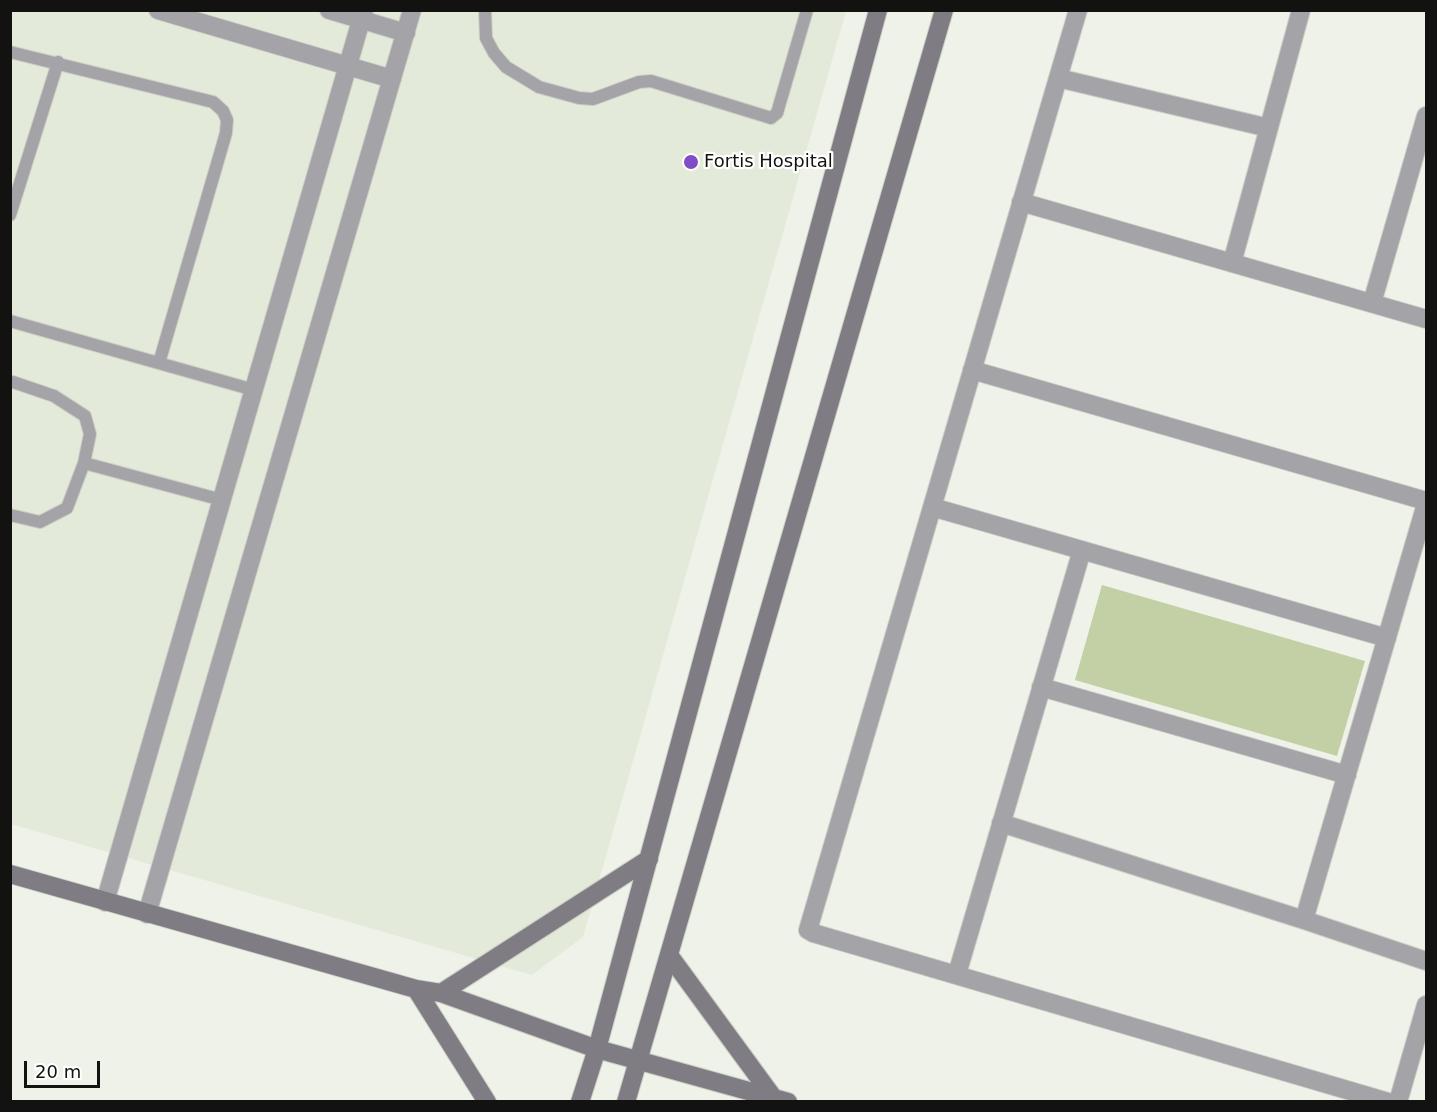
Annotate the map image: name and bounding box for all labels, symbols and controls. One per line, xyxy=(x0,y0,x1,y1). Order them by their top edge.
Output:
place label: Fortis Hospital xyxy=(704,151,833,173)
marker: Fortis Hospital xyxy=(682,153,700,171)
scale bar xyxy=(27,1049,104,1087)
text: 20 m xyxy=(35,1061,81,1082)

